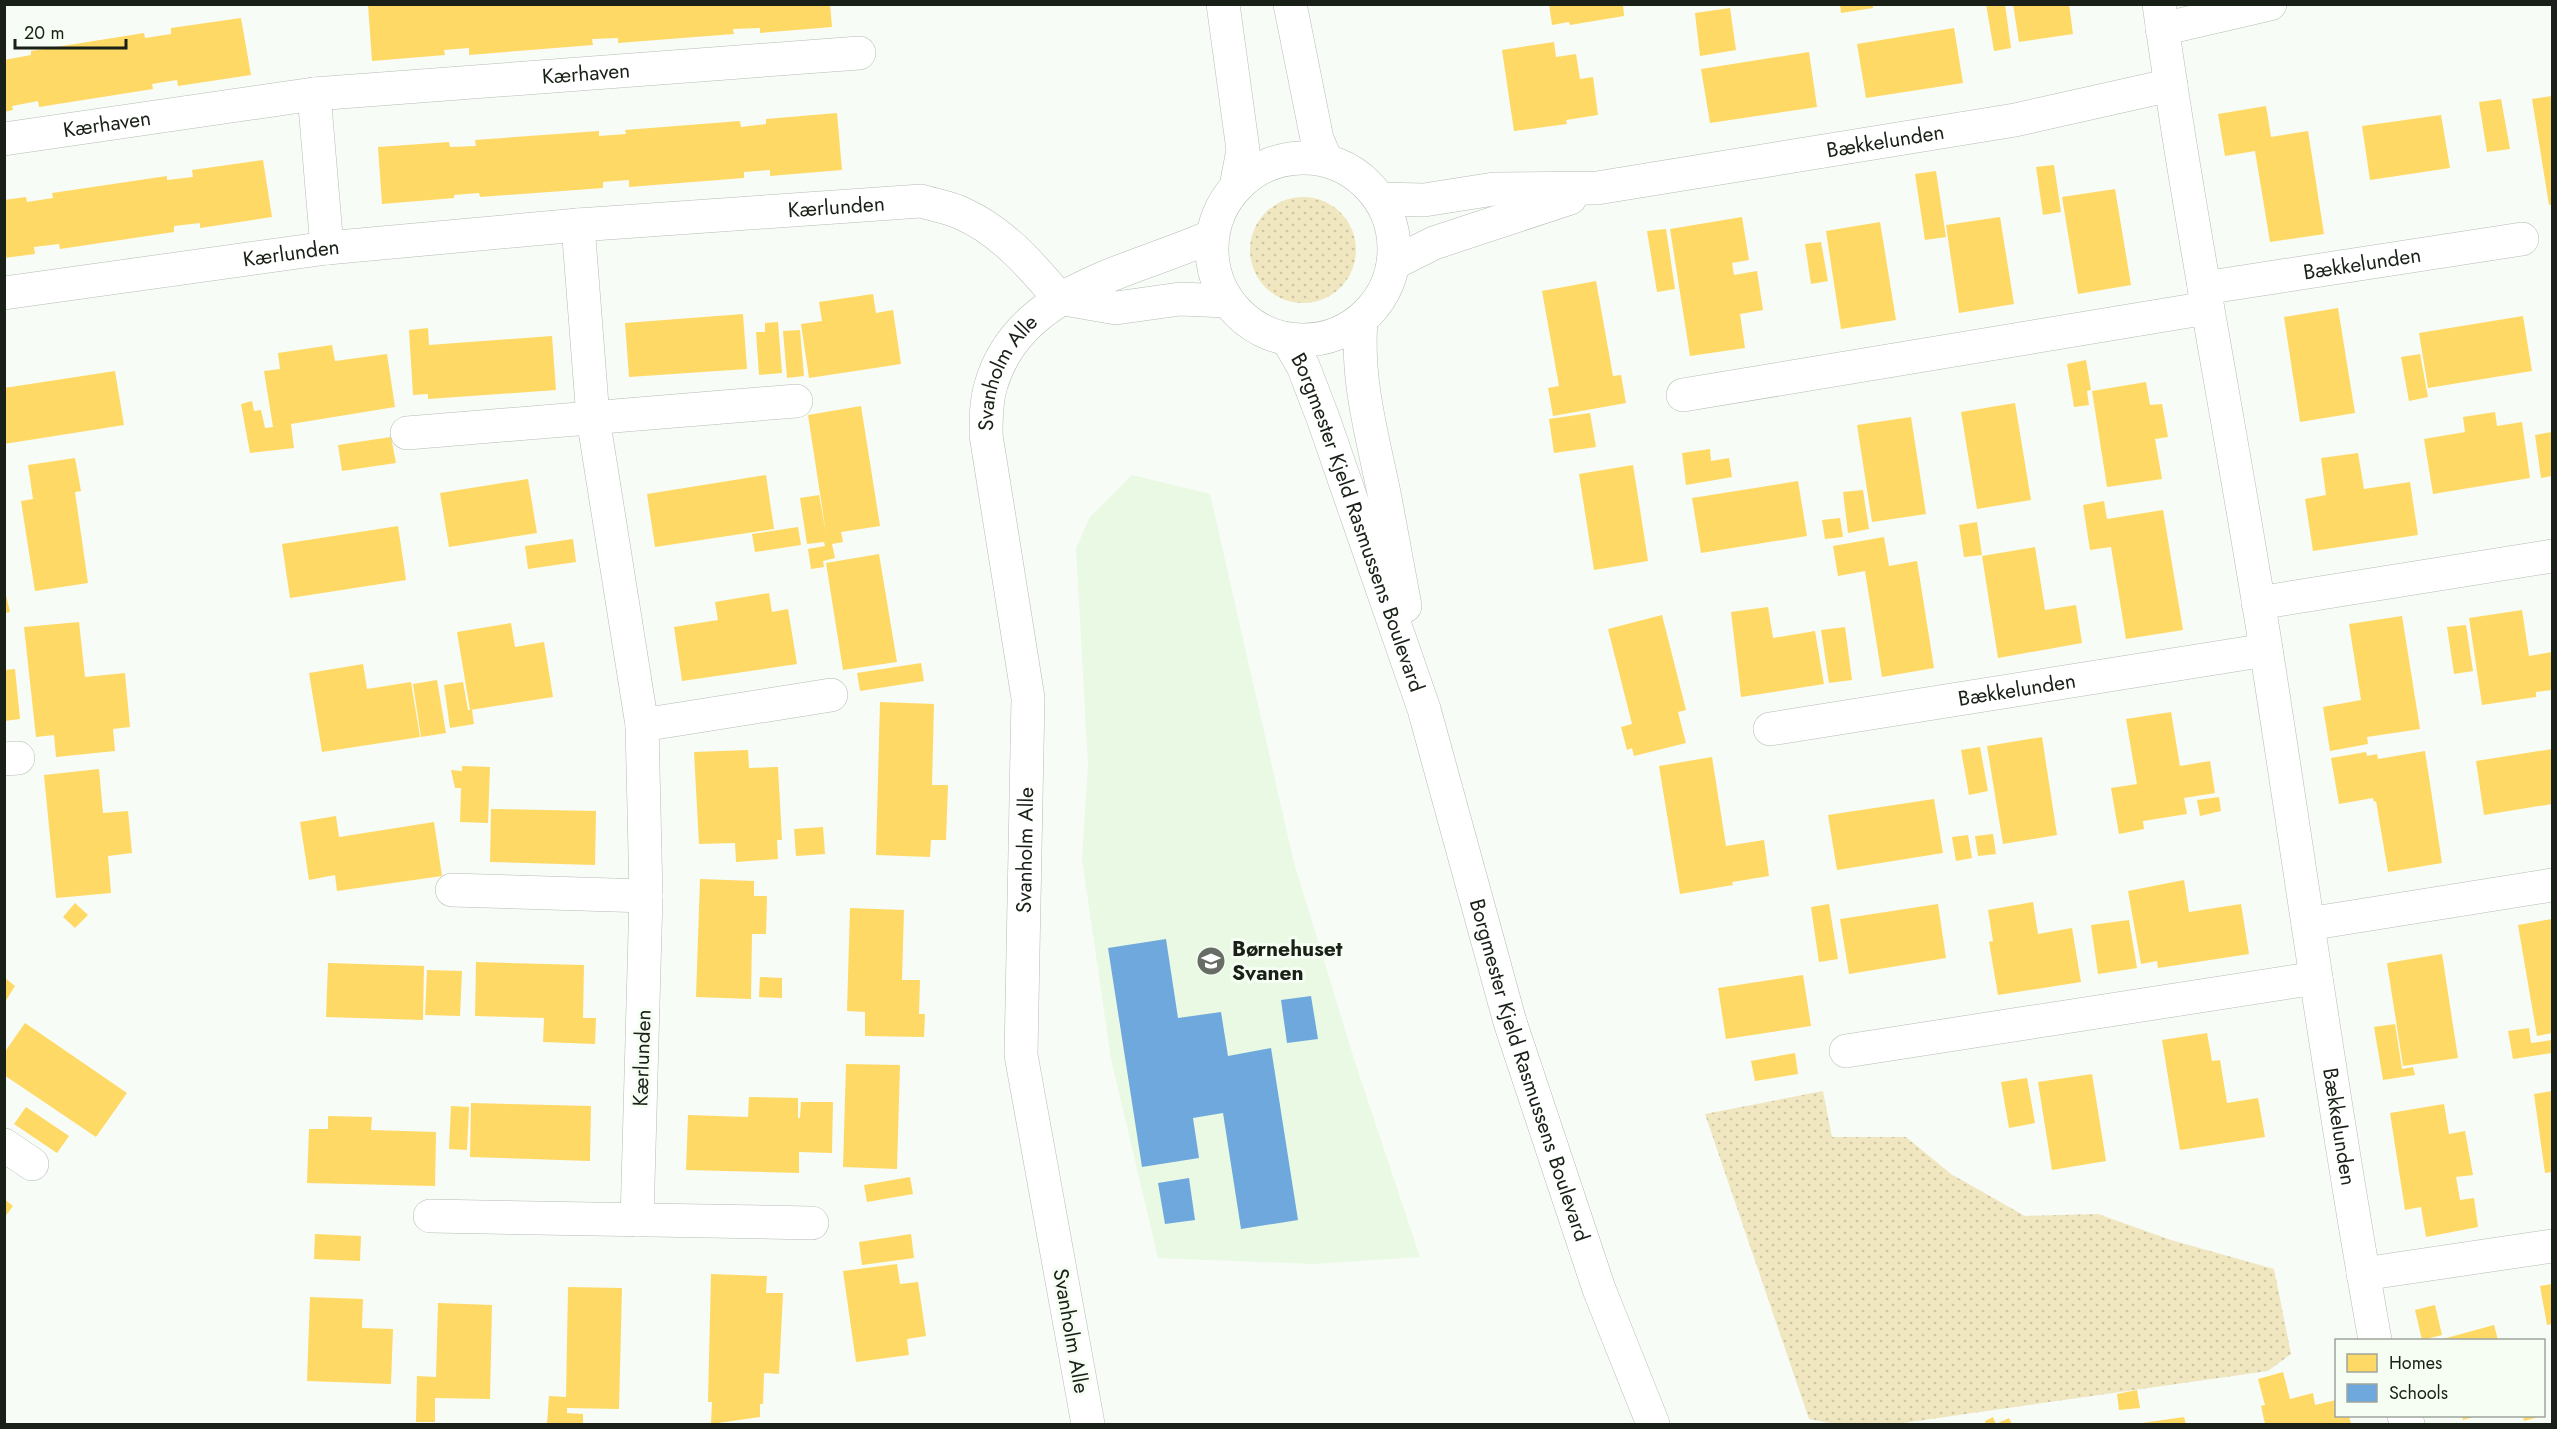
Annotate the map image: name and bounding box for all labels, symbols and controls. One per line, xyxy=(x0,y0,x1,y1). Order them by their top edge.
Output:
scale bar xyxy=(15,12,126,50)
text: 20 m xyxy=(24,20,64,46)
street label: Kærhaven xyxy=(541,55,631,92)
street label: Kærhaven xyxy=(61,103,153,145)
street label: Bækkelunden xyxy=(1824,117,1946,165)
street label: Kærlunden xyxy=(787,189,886,225)
street label: Kærlunden xyxy=(241,232,341,275)
street label: Bækkelunden xyxy=(2301,240,2423,288)
street label: Svanholm Alle xyxy=(971,307,1044,431)
street label: Borgmester Kjeld Rasmussens Boulevard xyxy=(1284,347,1432,696)
street label: Bækkelunden xyxy=(1956,666,2078,714)
street label: Svanholm Alle xyxy=(1009,786,1041,914)
street label: Borgmester Kjeld Rasmussens Boulevard xyxy=(1462,895,1597,1245)
place label: Børnehuset Svanen xyxy=(1232,934,1343,988)
school or university icon: Børnehuset Svanen xyxy=(1195,945,1227,977)
street label: Kærlunden xyxy=(625,1009,659,1107)
street label: Bækkelunden xyxy=(2315,1066,2363,1188)
street label: Svanholm Alle xyxy=(1045,1266,1097,1396)
legend xyxy=(2335,1339,2545,1417)
text: Homes xyxy=(2389,1350,2442,1376)
text: Schools xyxy=(2389,1380,2448,1406)

